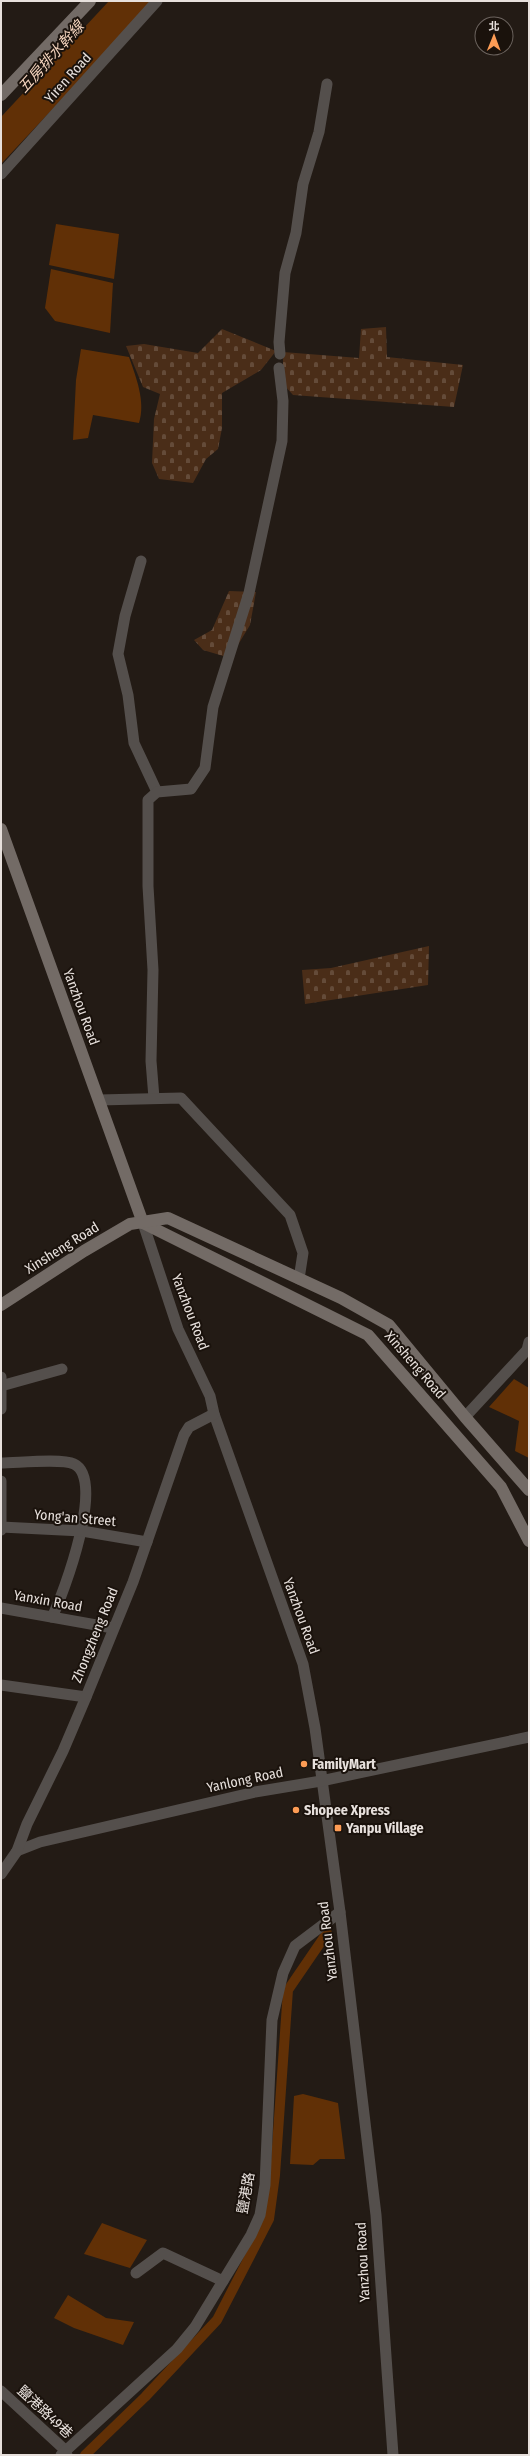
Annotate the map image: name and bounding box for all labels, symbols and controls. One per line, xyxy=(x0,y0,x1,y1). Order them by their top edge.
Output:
water label: 五房排水幹線 xyxy=(14,16,89,96)
north arrow xyxy=(474,16,514,56)
text: 北 xyxy=(489,20,500,33)
street label: Yiren Road xyxy=(41,49,95,107)
street label: Yanzhou Road xyxy=(59,966,103,1048)
street label: Xinsheng Road xyxy=(22,1218,102,1278)
street label: Yanzhou Road xyxy=(168,1272,212,1352)
street label: Xinsheng Road xyxy=(381,1328,449,1402)
street label: Yong'an Street xyxy=(33,1506,117,1530)
street label: Yanzhou Road xyxy=(279,1575,323,1657)
street label: Zhongzheng Road xyxy=(68,1585,122,1685)
street label: Yanxin Road xyxy=(12,1587,84,1615)
place label: FamilyMart xyxy=(312,1756,377,1773)
marker: FamilyMart xyxy=(299,1759,309,1769)
street label: Yanlong Road xyxy=(205,1764,285,1796)
place label: Shopee Xpress xyxy=(304,1802,390,1819)
marker: Shopee Xpress xyxy=(291,1805,301,1815)
place label: Yanpu Village xyxy=(345,1820,424,1837)
marker: Yanpu Village xyxy=(333,1823,343,1833)
street label: Yanzhou Road xyxy=(315,1900,341,1982)
street label: 鹽港路 xyxy=(234,2171,258,2215)
street label: Yanzhou Road xyxy=(352,2222,374,2302)
street label: 鹽港路49巷 xyxy=(14,2382,76,2442)

